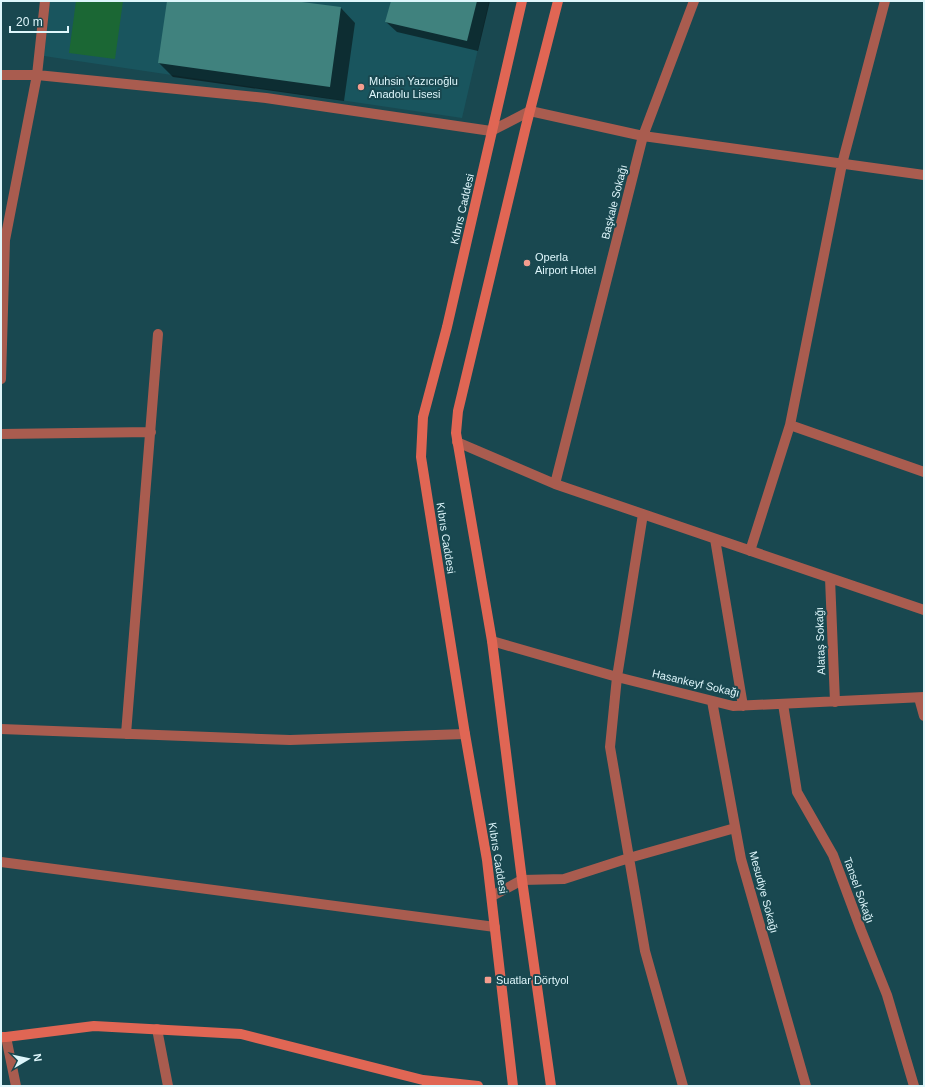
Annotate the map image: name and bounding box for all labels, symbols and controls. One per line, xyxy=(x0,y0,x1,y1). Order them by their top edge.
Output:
scale bar xyxy=(10,8,68,34)
text: 20 m xyxy=(16,15,43,29)
place label: Muhsin Yazıcıoğlu Anadolu Lisesi xyxy=(369,75,458,100)
marker: Muhsin Yazıcıoğlu Anadolu Lisesi xyxy=(356,82,366,92)
street label: Başkale Sokağı xyxy=(599,163,629,241)
street label: Kıbrıs Caddesi xyxy=(448,172,476,246)
place label: Operla Airport Hotel xyxy=(535,251,596,276)
marker: Operla Airport Hotel xyxy=(522,258,532,268)
street label: Kıbrıs Caddesi xyxy=(434,501,458,575)
street label: Alataş Sokağı xyxy=(813,607,827,675)
street label: Hasankeyf Sokağı xyxy=(651,667,741,699)
street label: Kıbrıs Caddesi xyxy=(486,821,510,895)
street label: Mesudiye Sokağı xyxy=(747,850,781,934)
street label: Tansel Sokağı xyxy=(842,855,876,925)
place label: Suatlar Dörtyol xyxy=(496,974,569,986)
marker: Suatlar Dörtyol xyxy=(483,975,493,985)
north arrow xyxy=(8,1039,48,1079)
text: N xyxy=(31,1053,44,1062)

